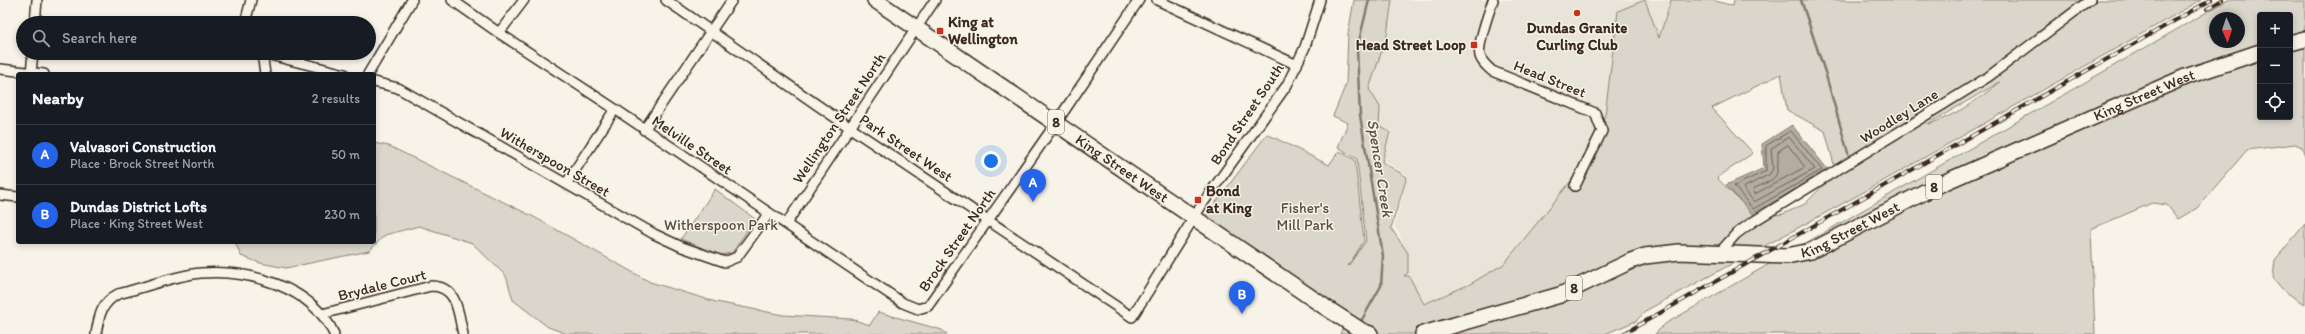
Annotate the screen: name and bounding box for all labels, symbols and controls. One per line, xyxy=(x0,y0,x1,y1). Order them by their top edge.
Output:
marker: Dundas Granite Curling Club xyxy=(1572,8,1582,18)
north arrow xyxy=(2209,12,2245,48)
map controls xyxy=(2257,12,2293,120)
button: + xyxy=(2257,12,2293,48)
place label: King at Wellington xyxy=(948,13,1018,49)
search box xyxy=(16,16,376,60)
place label: Dundas Granite Curling Club xyxy=(1527,19,1627,55)
marker: King at Wellington xyxy=(935,26,945,36)
icon: search xyxy=(30,27,52,49)
text: Search here xyxy=(62,29,137,47)
place label: Head Street Loop xyxy=(1356,36,1467,55)
marker: Head Street Loop xyxy=(1469,40,1479,50)
button: − xyxy=(2257,48,2293,84)
street label: Wellington Street North xyxy=(789,49,889,187)
street label: Head Street xyxy=(1511,56,1589,102)
street label: Bond Street South xyxy=(1206,60,1288,168)
street label: King Street West xyxy=(2091,65,2198,125)
button: locate xyxy=(2257,84,2293,120)
street label: Woodley Lane xyxy=(1857,85,1941,147)
text: Nearby xyxy=(32,88,84,108)
text: 2 results xyxy=(312,91,360,106)
street label: Park Street West xyxy=(856,110,956,186)
road number: 8 xyxy=(1048,110,1064,134)
street label: Melville Street xyxy=(648,112,736,179)
water label: Spencer Creek xyxy=(1363,118,1398,219)
street label: Witherspoon Street xyxy=(497,123,614,201)
street label: King Street West xyxy=(1072,130,1172,207)
text: Valvasori Construction xyxy=(70,138,216,156)
text: A xyxy=(41,147,49,162)
text: 50 m xyxy=(331,147,360,162)
your location xyxy=(981,151,1001,171)
text: Place · Brock Street North xyxy=(70,156,214,171)
pin: A xyxy=(1020,169,1046,202)
road number: 8 xyxy=(1926,175,1942,199)
place label: Bond at King xyxy=(1206,182,1252,218)
street label: Brock Street North xyxy=(915,185,999,295)
marker: Bond at King xyxy=(1193,195,1203,205)
street label: King Street West xyxy=(1799,197,1903,262)
text: Dundas District Lofts xyxy=(70,198,207,216)
park label: Fisher's Mill Park xyxy=(1276,199,1334,234)
text: B xyxy=(41,207,49,222)
text: 230 m xyxy=(324,207,360,222)
text: Place · King Street West xyxy=(70,216,203,231)
park label: Witherspoon Park xyxy=(664,216,778,234)
street label: Brydale Court xyxy=(336,265,428,305)
road number: 8 xyxy=(1566,276,1582,300)
pin: B xyxy=(1229,281,1255,314)

